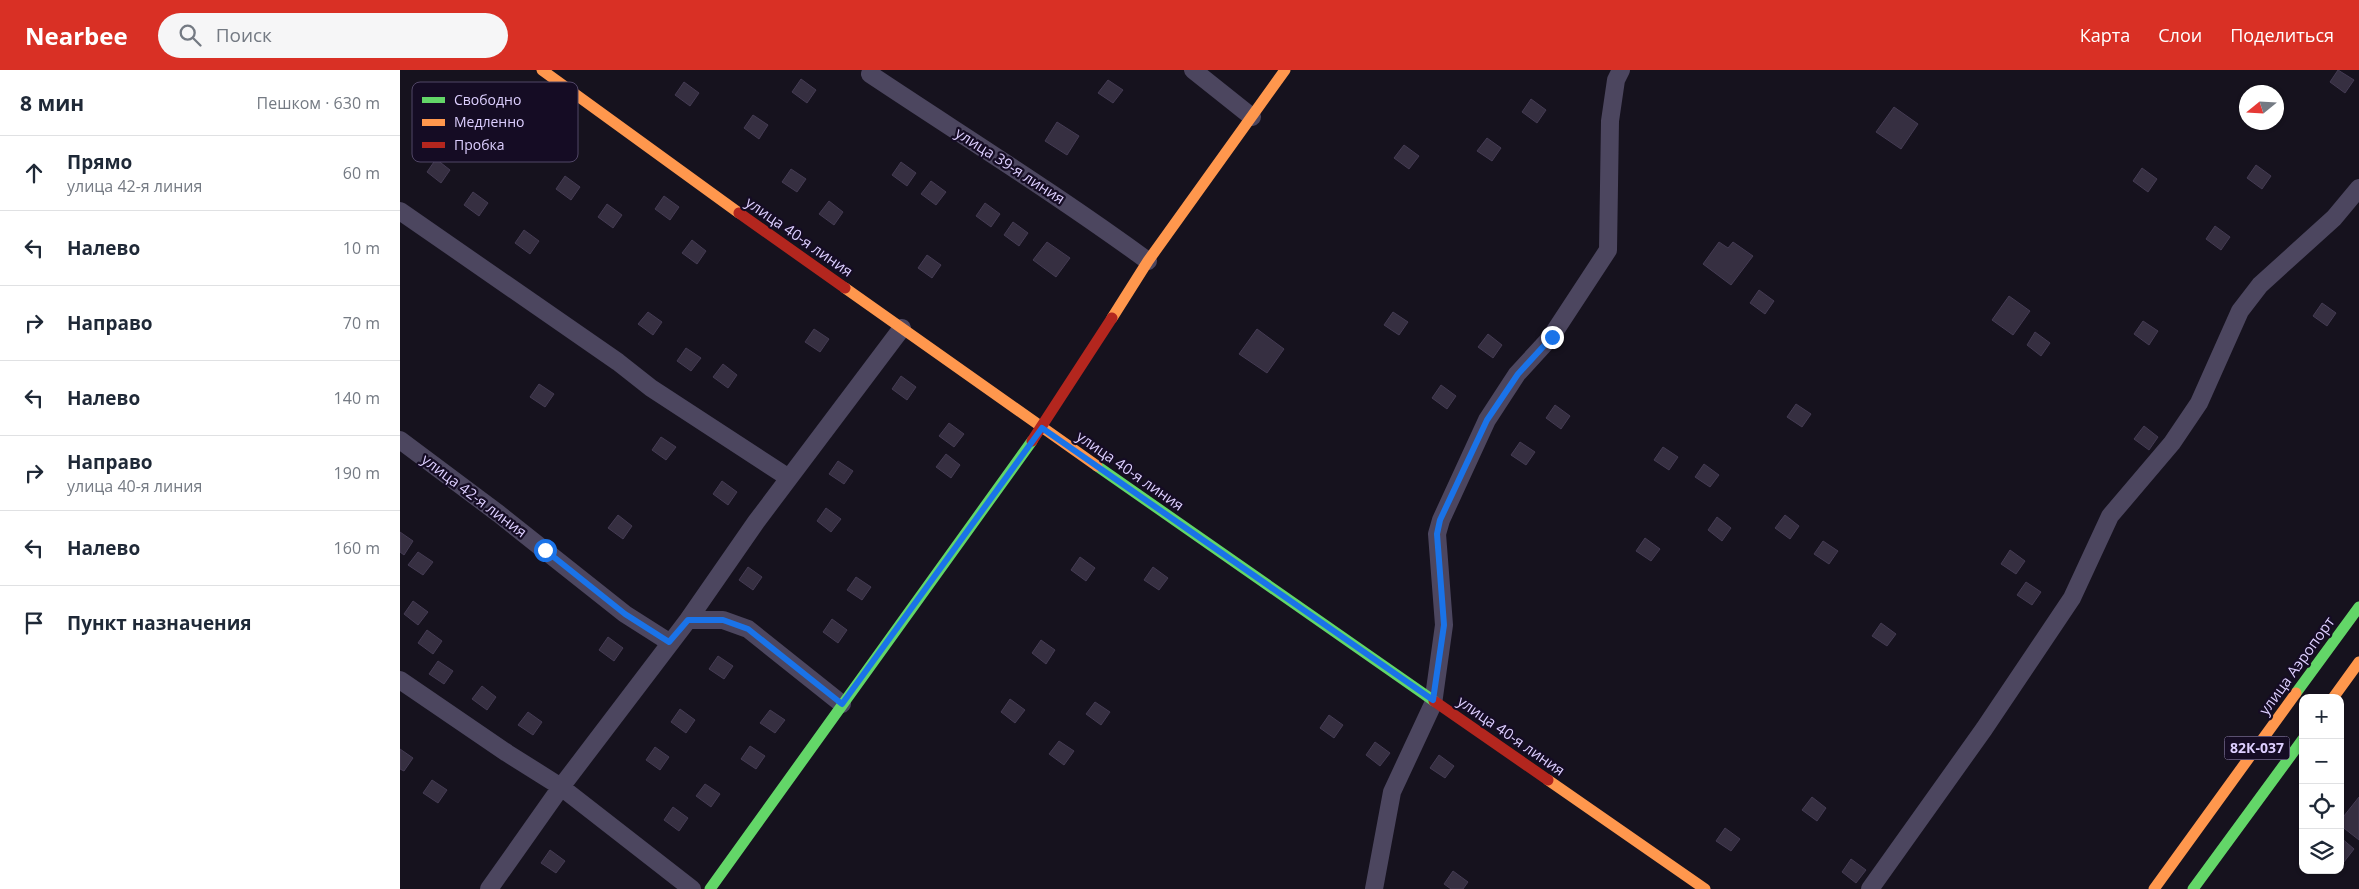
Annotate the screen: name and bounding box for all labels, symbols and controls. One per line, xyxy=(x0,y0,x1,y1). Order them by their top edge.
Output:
search box xyxy=(158,13,508,58)
text: Nearbee xyxy=(25,19,128,52)
icon: search xyxy=(176,21,204,49)
text: Поиск xyxy=(216,22,272,48)
text: Карта xyxy=(2080,23,2130,47)
text: Слои xyxy=(2158,23,2202,47)
text: Поделиться xyxy=(2230,23,2334,47)
legend xyxy=(412,82,578,162)
north arrow xyxy=(2239,85,2284,130)
text: 8 мин xyxy=(20,89,84,117)
text: Свободно xyxy=(454,90,521,109)
text: Пешком · 630 m xyxy=(257,92,380,114)
text: Медленно xyxy=(454,112,525,131)
street label: улица 39-я линия xyxy=(952,122,1069,208)
text: Пробка xyxy=(454,135,505,154)
text: Прямо xyxy=(67,149,132,175)
icon: ahead xyxy=(20,159,48,187)
text: 60 m xyxy=(343,162,380,184)
text: улица 42-я линия xyxy=(67,175,202,197)
street label: улица 40-я линия xyxy=(742,192,857,281)
icon: left xyxy=(20,234,48,262)
text: Налево xyxy=(67,235,140,261)
text: 10 m xyxy=(343,237,380,259)
icon: right xyxy=(20,309,48,337)
text: Направо xyxy=(67,310,153,336)
text: 70 m xyxy=(343,312,380,334)
route end xyxy=(1541,326,1564,349)
icon: left xyxy=(20,384,48,412)
text: Налево xyxy=(67,385,140,411)
text: 140 m xyxy=(334,387,380,409)
street label: улица 40-я линия xyxy=(1073,426,1188,515)
text: Направо xyxy=(67,449,153,475)
street label: улица 42-я линия xyxy=(418,449,531,541)
icon: right xyxy=(20,459,48,487)
text: 190 m xyxy=(334,462,380,484)
text: улица 40-я линия xyxy=(67,475,202,497)
icon: left xyxy=(20,534,48,562)
text: Налево xyxy=(67,535,140,561)
text: 160 m xyxy=(334,537,380,559)
route start xyxy=(534,539,557,562)
icon: arrive xyxy=(20,609,48,637)
text: Пункт назначения xyxy=(67,610,252,636)
street label: улица Аэропорт xyxy=(2254,612,2339,719)
street label: улица 40-я линия xyxy=(1454,691,1569,780)
map controls xyxy=(2299,694,2344,874)
button: + xyxy=(2299,694,2344,739)
road number: 82К-037 xyxy=(2224,736,2290,760)
button: − xyxy=(2299,739,2344,784)
button: locate xyxy=(2299,784,2344,829)
button: layers xyxy=(2299,829,2344,874)

